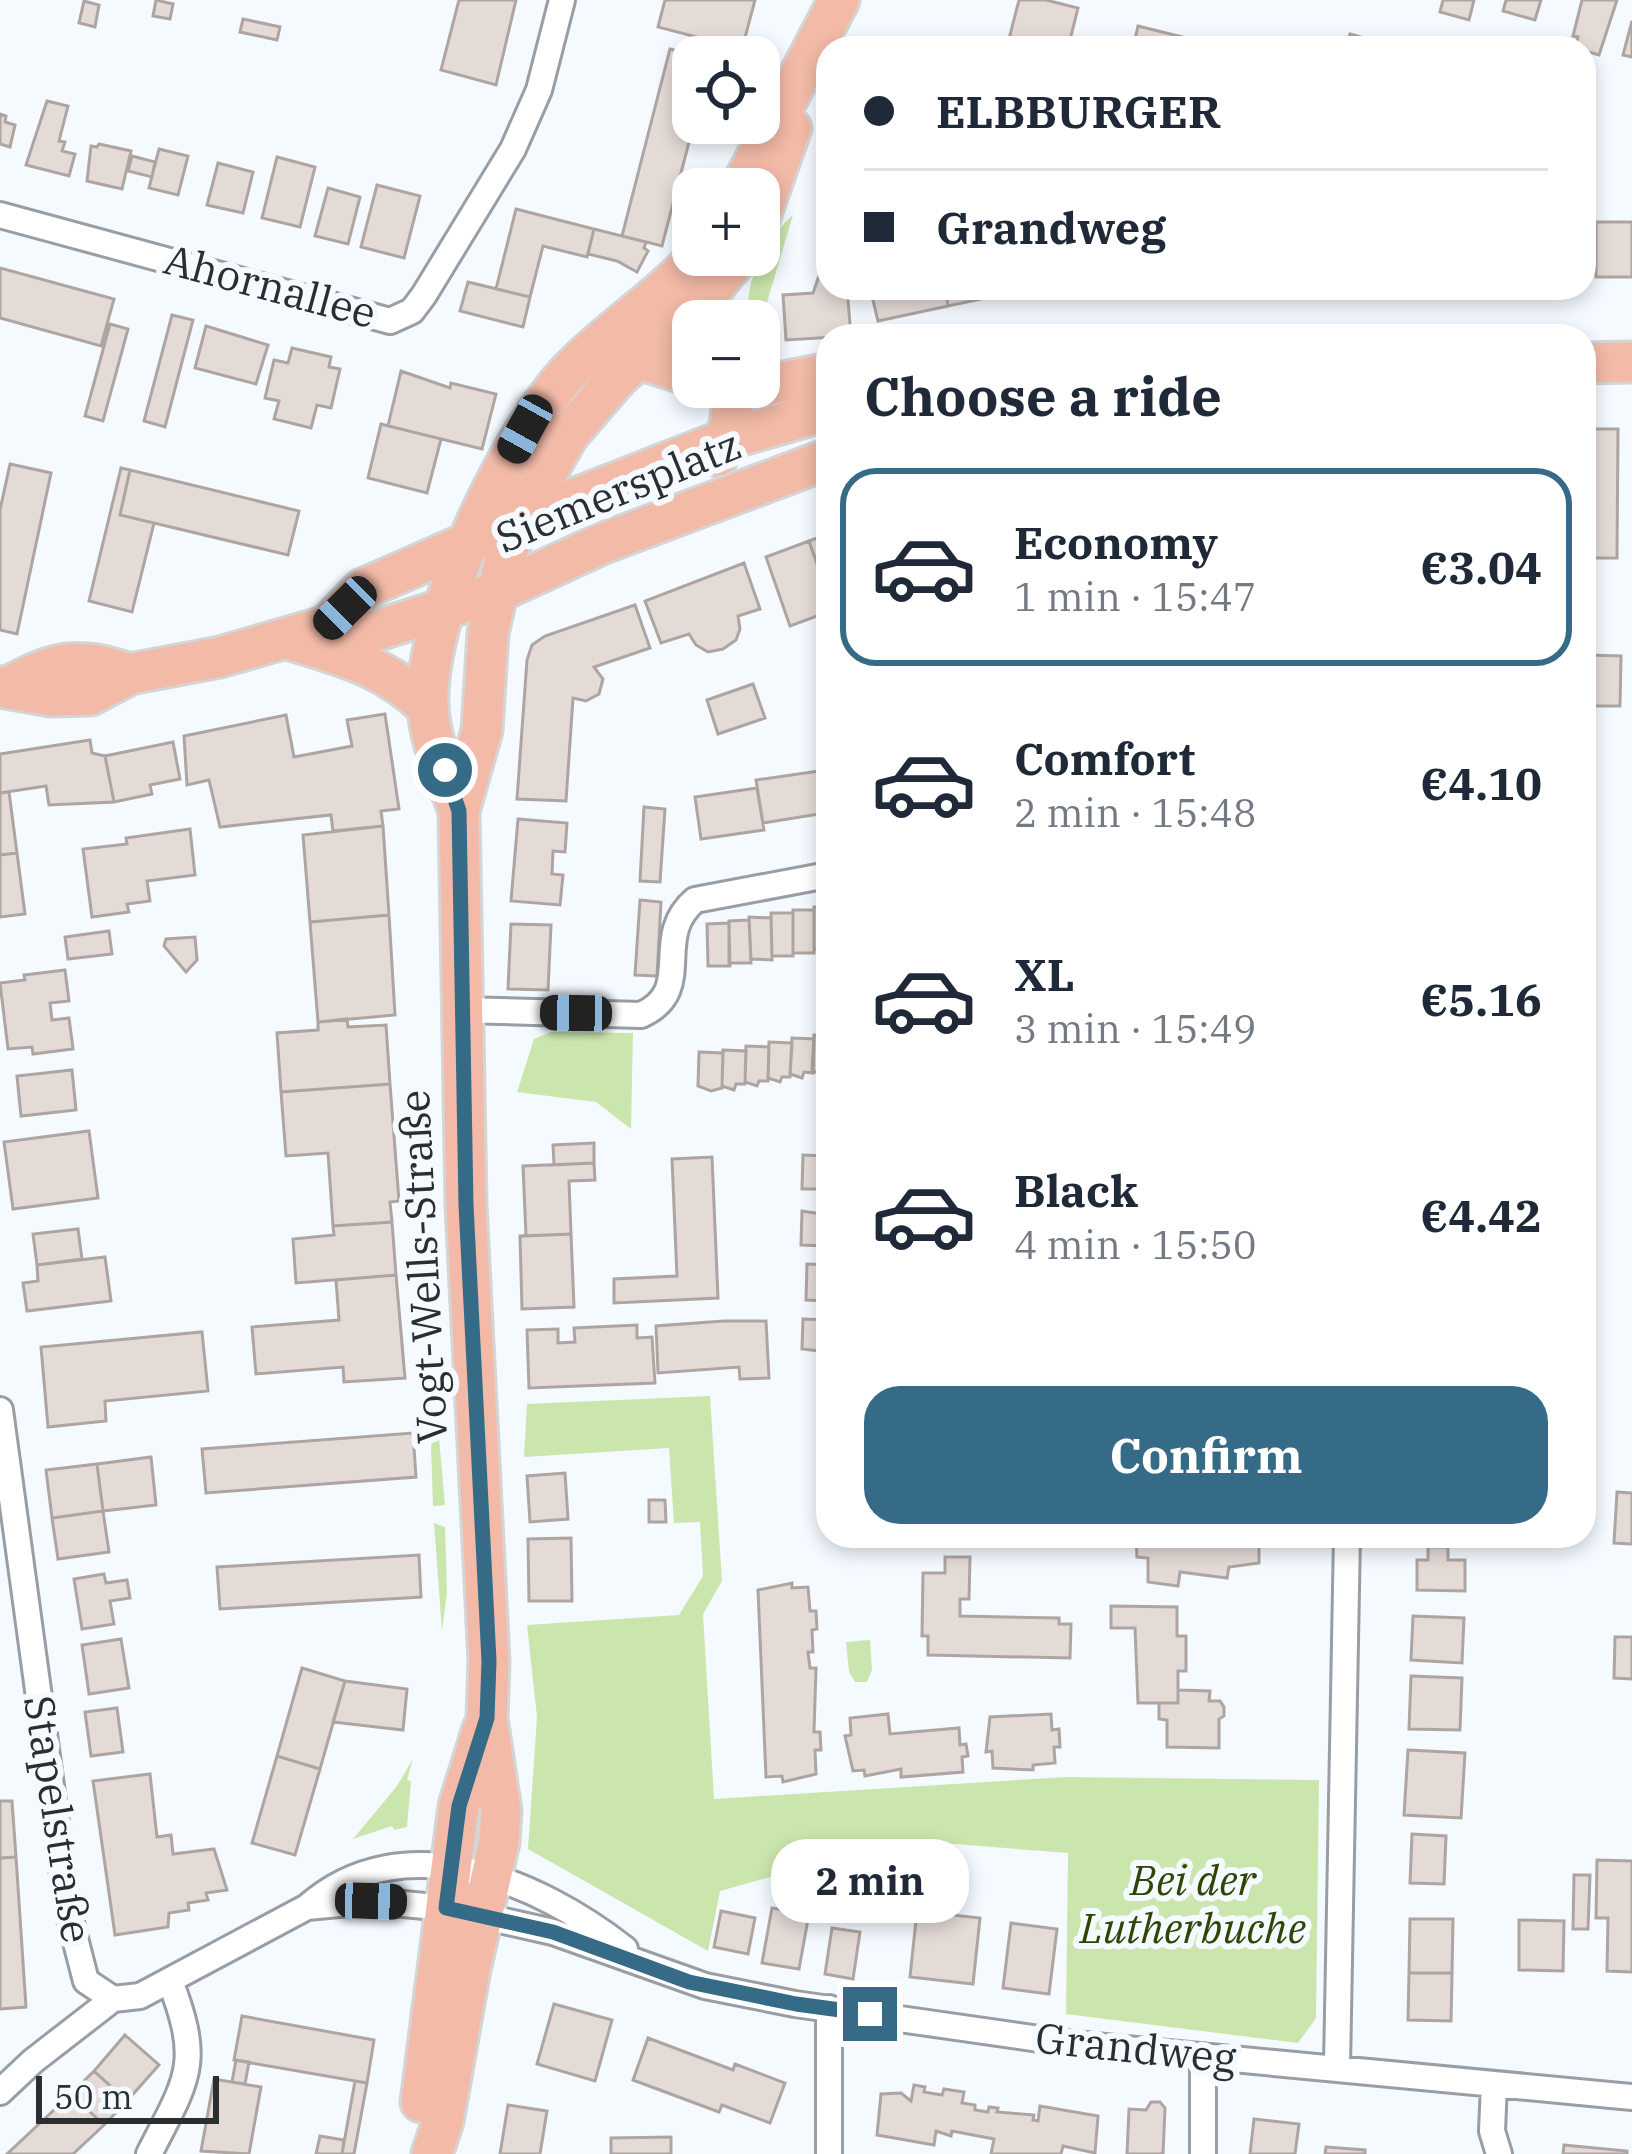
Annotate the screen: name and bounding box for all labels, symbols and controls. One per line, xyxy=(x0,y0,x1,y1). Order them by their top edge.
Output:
map controls xyxy=(672,36,780,408)
button: locate xyxy=(672,36,780,144)
text: ELBBURGER xyxy=(936,82,1221,140)
button: + xyxy=(672,168,780,276)
text: Grandweg xyxy=(936,198,1166,256)
street label: Ahornallee xyxy=(158,231,382,340)
button: − xyxy=(672,300,780,408)
text: Choose a ride xyxy=(864,361,1222,431)
car xyxy=(492,389,558,469)
street label: Siemersplatz xyxy=(487,417,748,565)
icon: car xyxy=(870,513,978,621)
text: Economy xyxy=(1014,513,1218,571)
text: €3.04 xyxy=(1420,538,1542,596)
car xyxy=(307,570,383,646)
text: 1 min · 15:47 xyxy=(1014,571,1256,622)
icon: car xyxy=(870,729,978,837)
text: Comfort xyxy=(1014,729,1195,787)
route start xyxy=(418,743,472,797)
text: €4.10 xyxy=(1420,754,1542,812)
text: 2 min · 15:48 xyxy=(1014,787,1256,838)
icon: car xyxy=(870,945,978,1053)
text: XL xyxy=(1014,945,1075,1003)
text: €5.16 xyxy=(1420,970,1542,1028)
car xyxy=(540,994,612,1032)
text: 3 min · 15:49 xyxy=(1014,1003,1256,1054)
street label: Vogt-Wells-Straße xyxy=(386,1089,459,1445)
icon: car xyxy=(870,1161,978,1269)
text: Black xyxy=(1014,1161,1138,1219)
text: €4.42 xyxy=(1420,1186,1542,1244)
text: 4 min · 15:50 xyxy=(1014,1219,1256,1270)
button: Confirm xyxy=(864,1386,1548,1524)
street label: Stapelstraße xyxy=(12,1691,105,1947)
callout: 2 min xyxy=(771,1840,969,1924)
park label: Bei der Lutherbuche xyxy=(1079,1852,1306,1955)
text: 2 min xyxy=(815,1855,925,1906)
car xyxy=(334,1882,408,1920)
route end xyxy=(843,1987,897,2041)
street label: Grandweg xyxy=(1033,2010,1239,2085)
scale bar xyxy=(36,2070,219,2123)
text: 50 m xyxy=(54,2075,133,2118)

